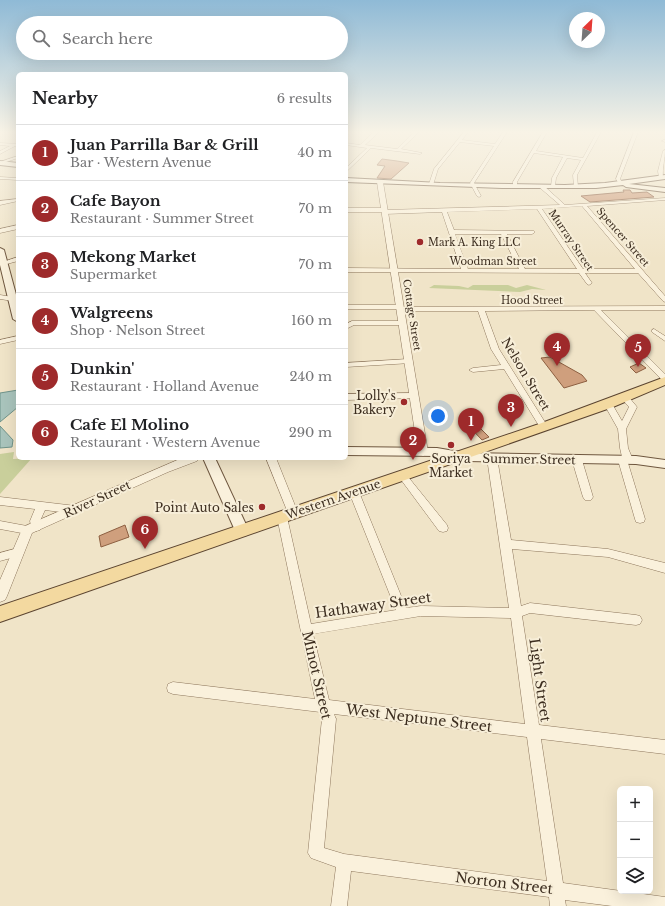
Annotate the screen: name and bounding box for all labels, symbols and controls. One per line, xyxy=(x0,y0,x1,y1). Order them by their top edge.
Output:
north arrow xyxy=(569,12,605,48)
search box xyxy=(16,16,348,60)
icon: search xyxy=(30,27,52,49)
text: Search here xyxy=(62,29,153,48)
text: Nearby xyxy=(32,88,98,109)
text: 6 results xyxy=(277,90,332,107)
text: Juan Parrilla Bar & Grill xyxy=(70,135,259,154)
text: 1 xyxy=(42,144,48,161)
text: 40 m xyxy=(297,144,332,161)
text: Bar · Western Avenue xyxy=(70,154,212,171)
text: Cafe Bayon xyxy=(70,191,161,210)
text: 2 xyxy=(41,200,49,217)
text: 70 m xyxy=(299,200,332,217)
street label: Spencer Street xyxy=(594,205,652,269)
street label: Murray Street xyxy=(546,207,596,273)
text: Restaurant · Summer Street xyxy=(70,210,254,227)
place label: Mark A. King LLC xyxy=(428,236,520,249)
marker: Mark A. King LLC xyxy=(415,237,425,247)
text: Mekong Market xyxy=(70,247,196,266)
street label: Woodman Street xyxy=(449,255,537,268)
text: 3 xyxy=(41,256,49,273)
text: 70 m xyxy=(299,256,332,273)
text: Supermarket xyxy=(70,266,157,283)
street label: Cottage Street xyxy=(400,278,424,352)
street label: Hood Street xyxy=(501,294,563,307)
text: Walgreens xyxy=(70,303,153,322)
text: 4 xyxy=(41,312,49,329)
text: 160 m xyxy=(291,312,332,329)
text: Shop · Nelson Street xyxy=(70,322,205,339)
pin: 4 xyxy=(544,333,570,366)
pin: 5 xyxy=(625,334,651,367)
street label: Nelson Street xyxy=(498,335,554,414)
text: Dunkin' xyxy=(70,359,134,378)
text: 5 xyxy=(41,368,49,385)
text: 240 m xyxy=(289,368,332,385)
text: Restaurant · Holland Avenue xyxy=(70,378,259,395)
place label: Lolly's Bakery xyxy=(353,388,396,417)
pin: 3 xyxy=(498,394,524,427)
marker: Lolly's Bakery xyxy=(399,397,409,407)
your location xyxy=(428,406,448,426)
pin: 1 xyxy=(458,408,484,441)
text: Cafe El Molino xyxy=(70,415,189,434)
text: 6 xyxy=(41,424,49,441)
text: 290 m xyxy=(289,424,332,441)
pin: 2 xyxy=(400,427,426,460)
text: Restaurant · Western Avenue xyxy=(70,434,260,451)
marker: Soriya Market xyxy=(446,440,456,450)
place label: Soriya Market xyxy=(429,451,473,480)
street label: Summer Street xyxy=(482,451,576,467)
street label: Western Avenue xyxy=(283,476,383,523)
street label: River Street xyxy=(61,477,133,521)
place label: Point Auto Sales xyxy=(155,500,254,515)
marker: Point Auto Sales xyxy=(257,502,267,512)
pin: 6 xyxy=(132,516,158,549)
street label: Hathaway Street xyxy=(314,588,433,622)
street label: Minot Street xyxy=(298,629,336,722)
street label: Light Street xyxy=(525,637,555,724)
street label: West Neptune Street xyxy=(344,700,494,736)
map controls xyxy=(617,786,653,894)
button: + xyxy=(617,786,653,822)
button: − xyxy=(617,822,653,858)
button: layers xyxy=(617,858,653,894)
street label: Norton Street xyxy=(454,868,555,898)

